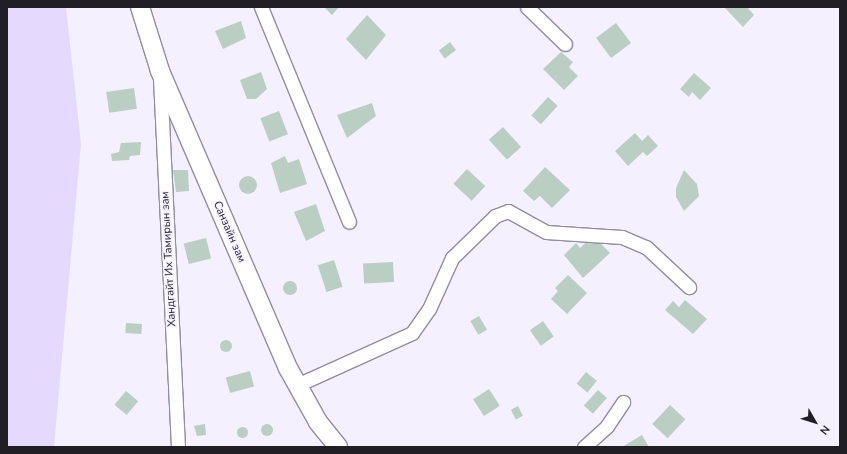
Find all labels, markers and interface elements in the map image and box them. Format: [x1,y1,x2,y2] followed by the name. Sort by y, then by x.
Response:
[159,191,179,327] street label: Хандгайт Их Тамирын зам
[210,199,248,265] street label: Санзайн зам
[795,402,835,442] north arrow
[816,422,833,438] text: N

